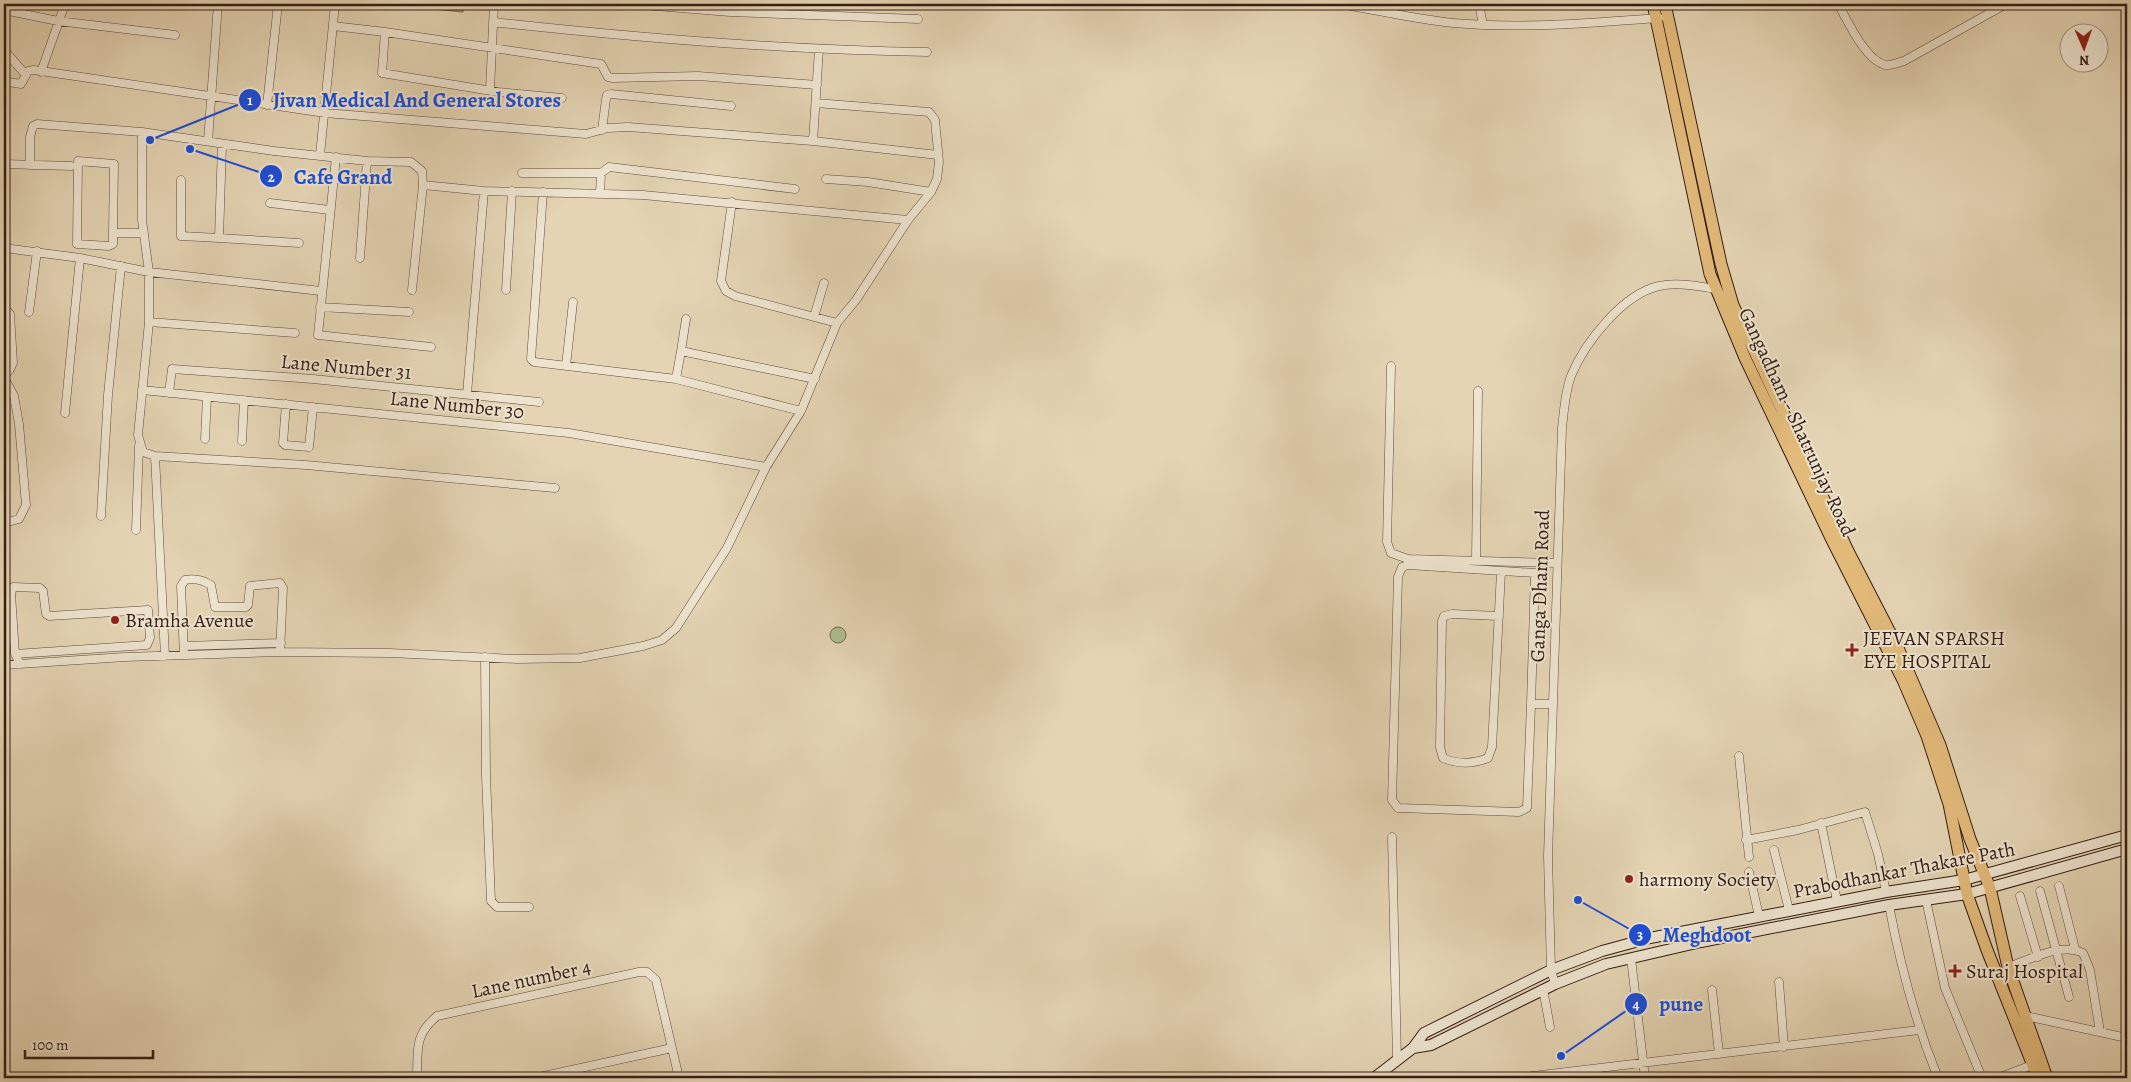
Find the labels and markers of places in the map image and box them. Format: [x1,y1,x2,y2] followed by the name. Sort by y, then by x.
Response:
[238,82,571,118] callout: Jivan Medical And General Stores
[259,158,402,194] callout: Cafe Grand
[125,607,254,634] place label: Bramha Avenue
[109,614,121,626] marker: Bramha Avenue
[1863,625,2005,675] place label: JEEVAN SPARSH EYE HOSPITAL
[1845,643,1859,657] marker: JEEVAN SPARSH EYE HOSPITAL
[1639,866,1777,893] place label: harmony Society
[1623,873,1635,885] marker: harmony Society
[1628,917,1762,953] callout: Meghdoot
[1966,958,2083,985] place label: Suraj Hospital
[1948,964,1962,978] marker: Suraj Hospital
[1624,986,1713,1022] callout: pune

